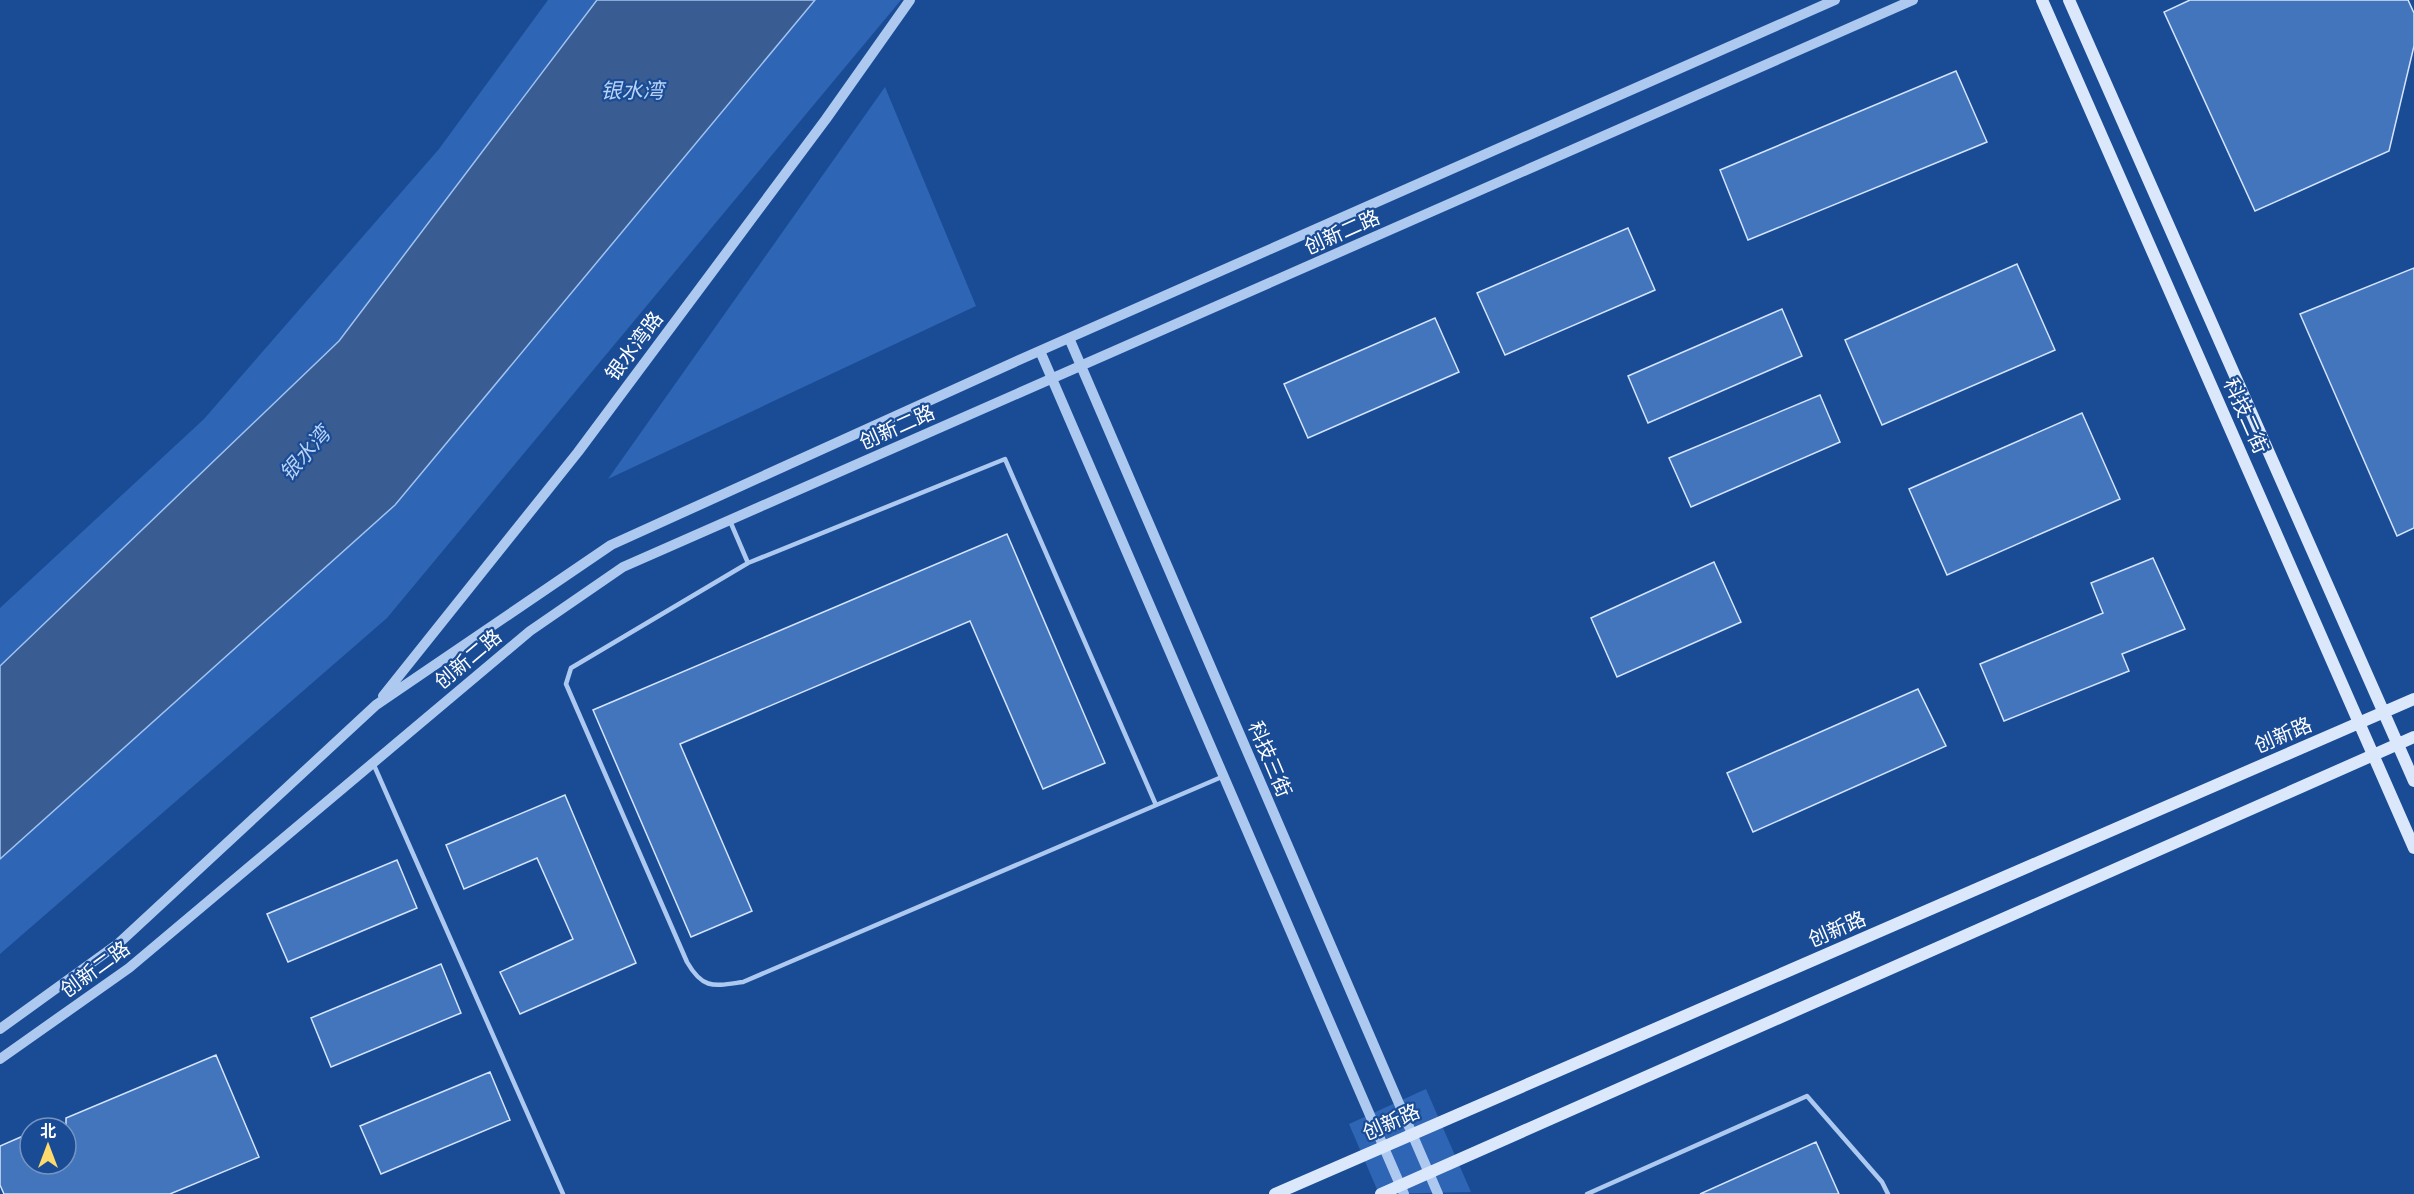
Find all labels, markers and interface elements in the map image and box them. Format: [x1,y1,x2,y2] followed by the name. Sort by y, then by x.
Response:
[601,76,666,105] water label: 银水湾
[1300,203,1384,261] street label: 创新二路
[599,306,669,386] street label: 银水湾路
[2217,374,2275,458] street label: 科技二街
[855,398,939,456] street label: 创新二路
[273,418,338,487] water label: 银水湾
[428,623,508,695] street label: 创新二路
[2250,710,2316,760] street label: 创新路
[1241,717,1299,801] street label: 科技三街
[1804,904,1870,954] street label: 创新路
[54,934,136,1004] street label: 创新二路
[1358,1097,1424,1147] street label: 创新路
[18,1116,78,1176] north arrow
[40,1120,56,1143] text: 北

